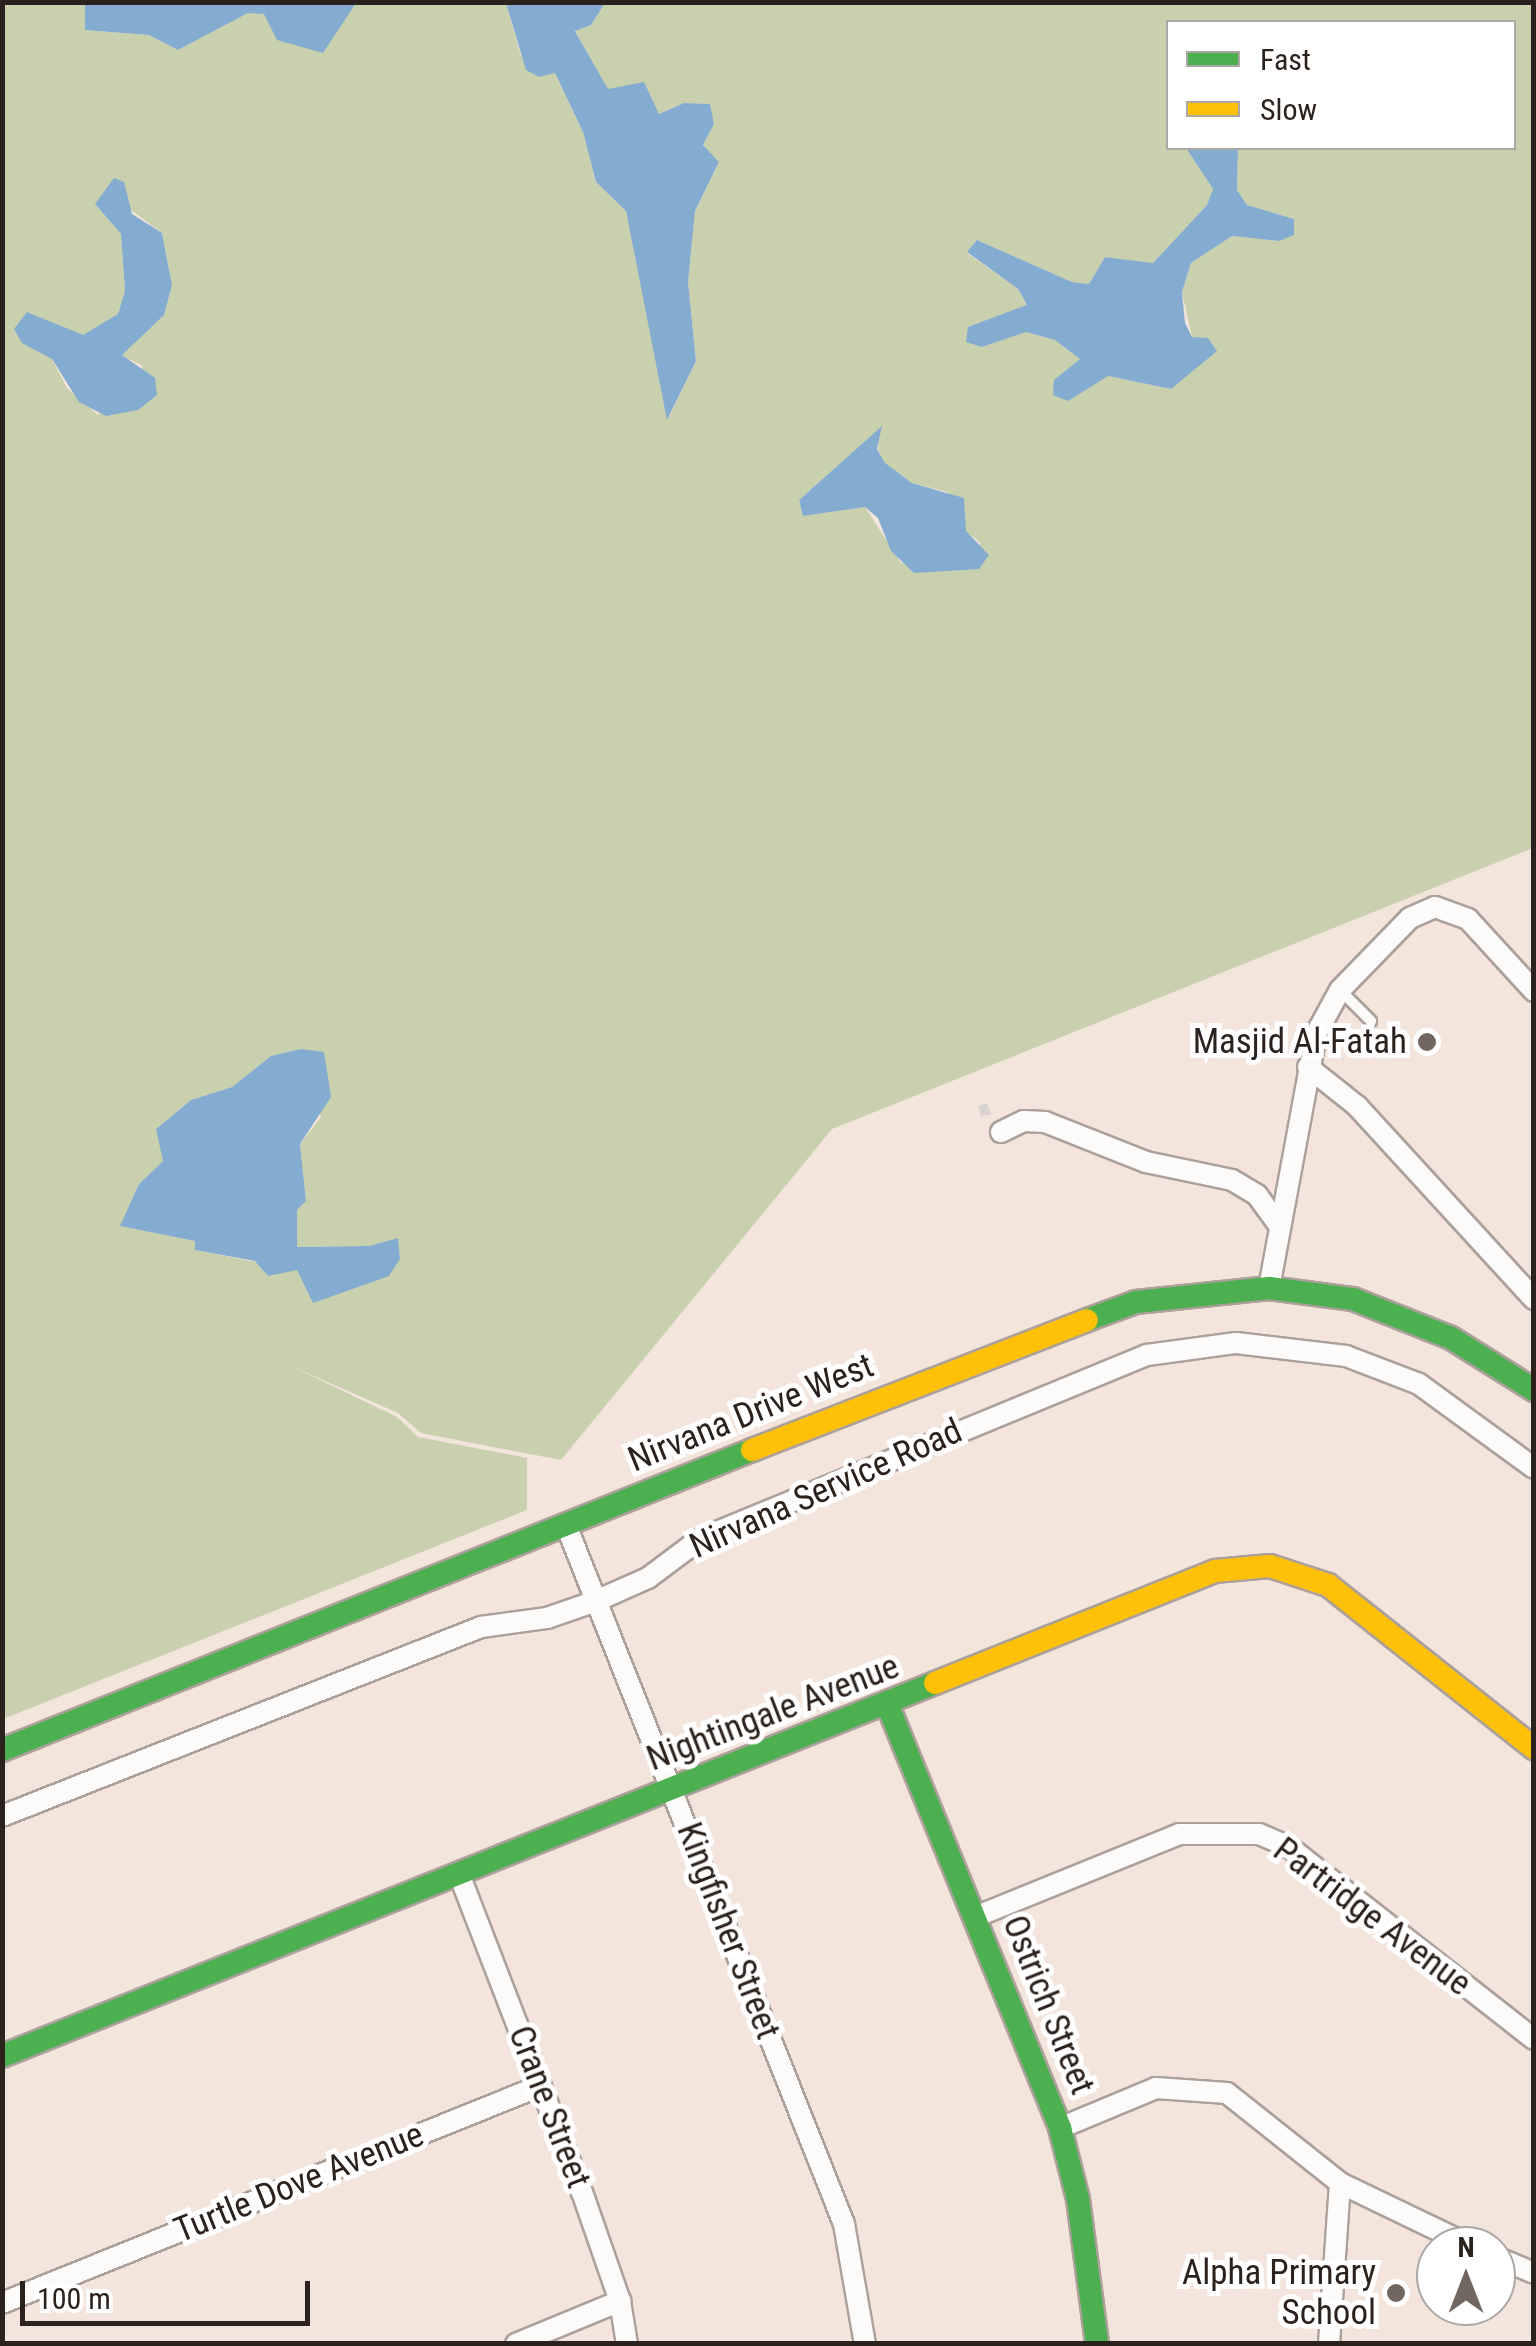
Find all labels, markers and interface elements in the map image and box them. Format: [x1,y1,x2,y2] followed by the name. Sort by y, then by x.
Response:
[1166,20,1516,150] legend
[1260,42,1311,77] text: Fast
[1260,92,1317,127] text: Slow
[1193,1021,1407,1063] place label: Masjid Al-Fatah
[1416,1031,1438,1053] marker: Masjid Al-Fatah
[622,1345,880,1481] street label: Nirvana Drive West
[683,1410,969,1568] street label: Nirvana Service Road
[641,1646,905,1780] street label: Nightingale Avenue
[667,1817,789,2045] street label: Kingfisher Street
[1265,1829,1479,2005] street label: Partridge Avenue
[993,1909,1103,2101] street label: Ostrich Street
[499,2020,599,2194] street label: Crane Street
[168,2114,430,2252] street label: Turtle Dove Avenue
[1416,2226,1516,2326] north arrow
[1457,2231,1475,2264] text: N
[1182,2252,1376,2334] place label: Alpha Primary School
[25,2261,315,2323] scale bar
[37,2281,111,2316] text: 100 m
[1385,2282,1407,2304] marker: Alpha Primary School

